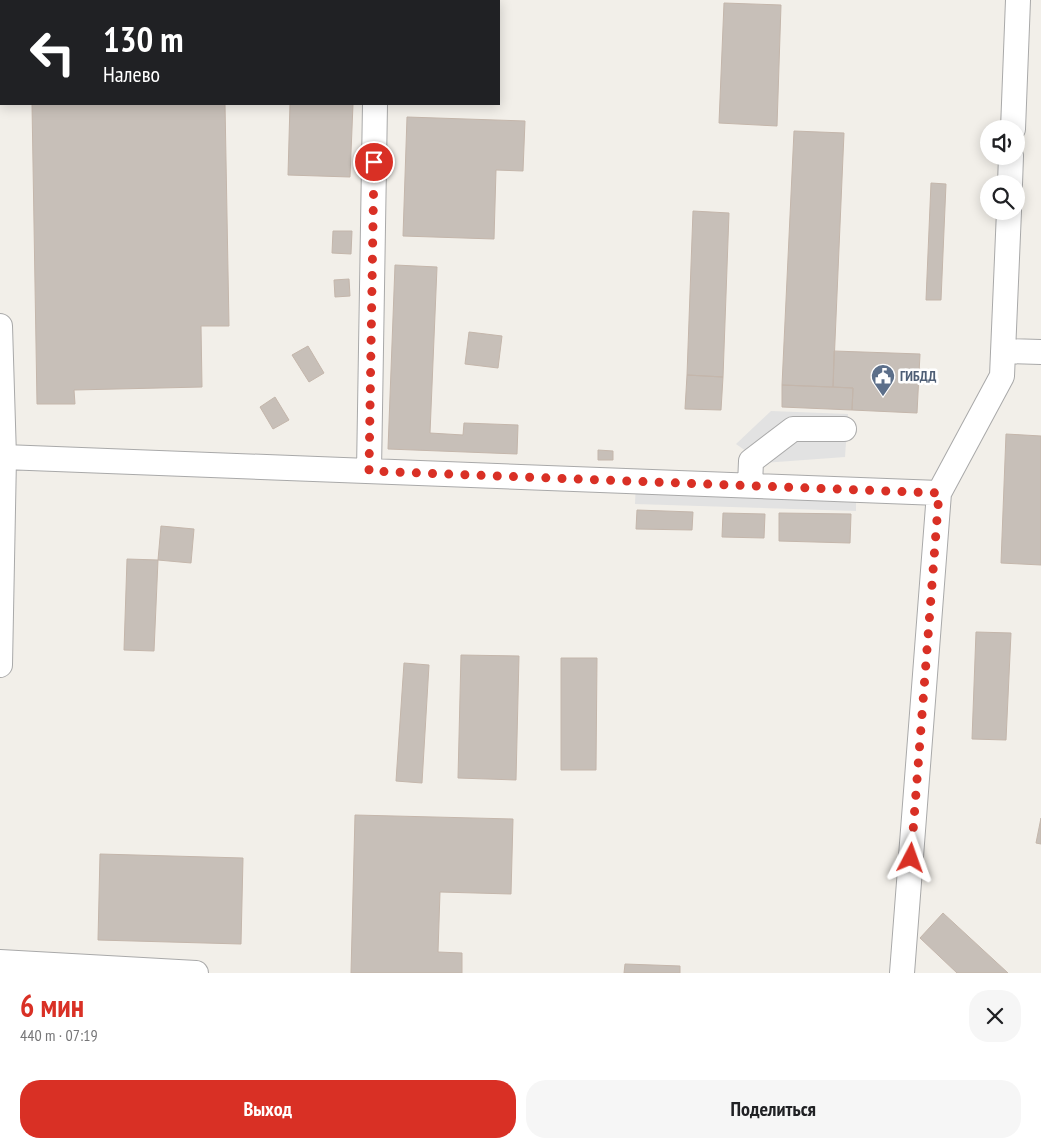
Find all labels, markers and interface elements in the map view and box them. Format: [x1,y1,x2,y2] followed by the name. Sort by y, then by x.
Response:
[103,16,184,62] text: 130 m
[20,20,85,85] icon: left
[103,60,160,88] text: Налево
[980,120,1025,220] map controls
[980,120,1025,165] button: sound
[353,141,395,183] pin
[360,148,388,176] icon: arrive
[980,175,1025,220] button: search
[870,363,896,397] public building icon: ГИБДД
[900,367,936,385] place label: ГИБДД
[884,831,936,883] position arrow
[20,986,84,1025] text: 6 мин
[969,990,1021,1042] button: close
[20,1025,98,1045] text: 440 m · 07:19
[20,1080,516,1138] button: Выход
[526,1080,1021,1138] button: Поделиться

